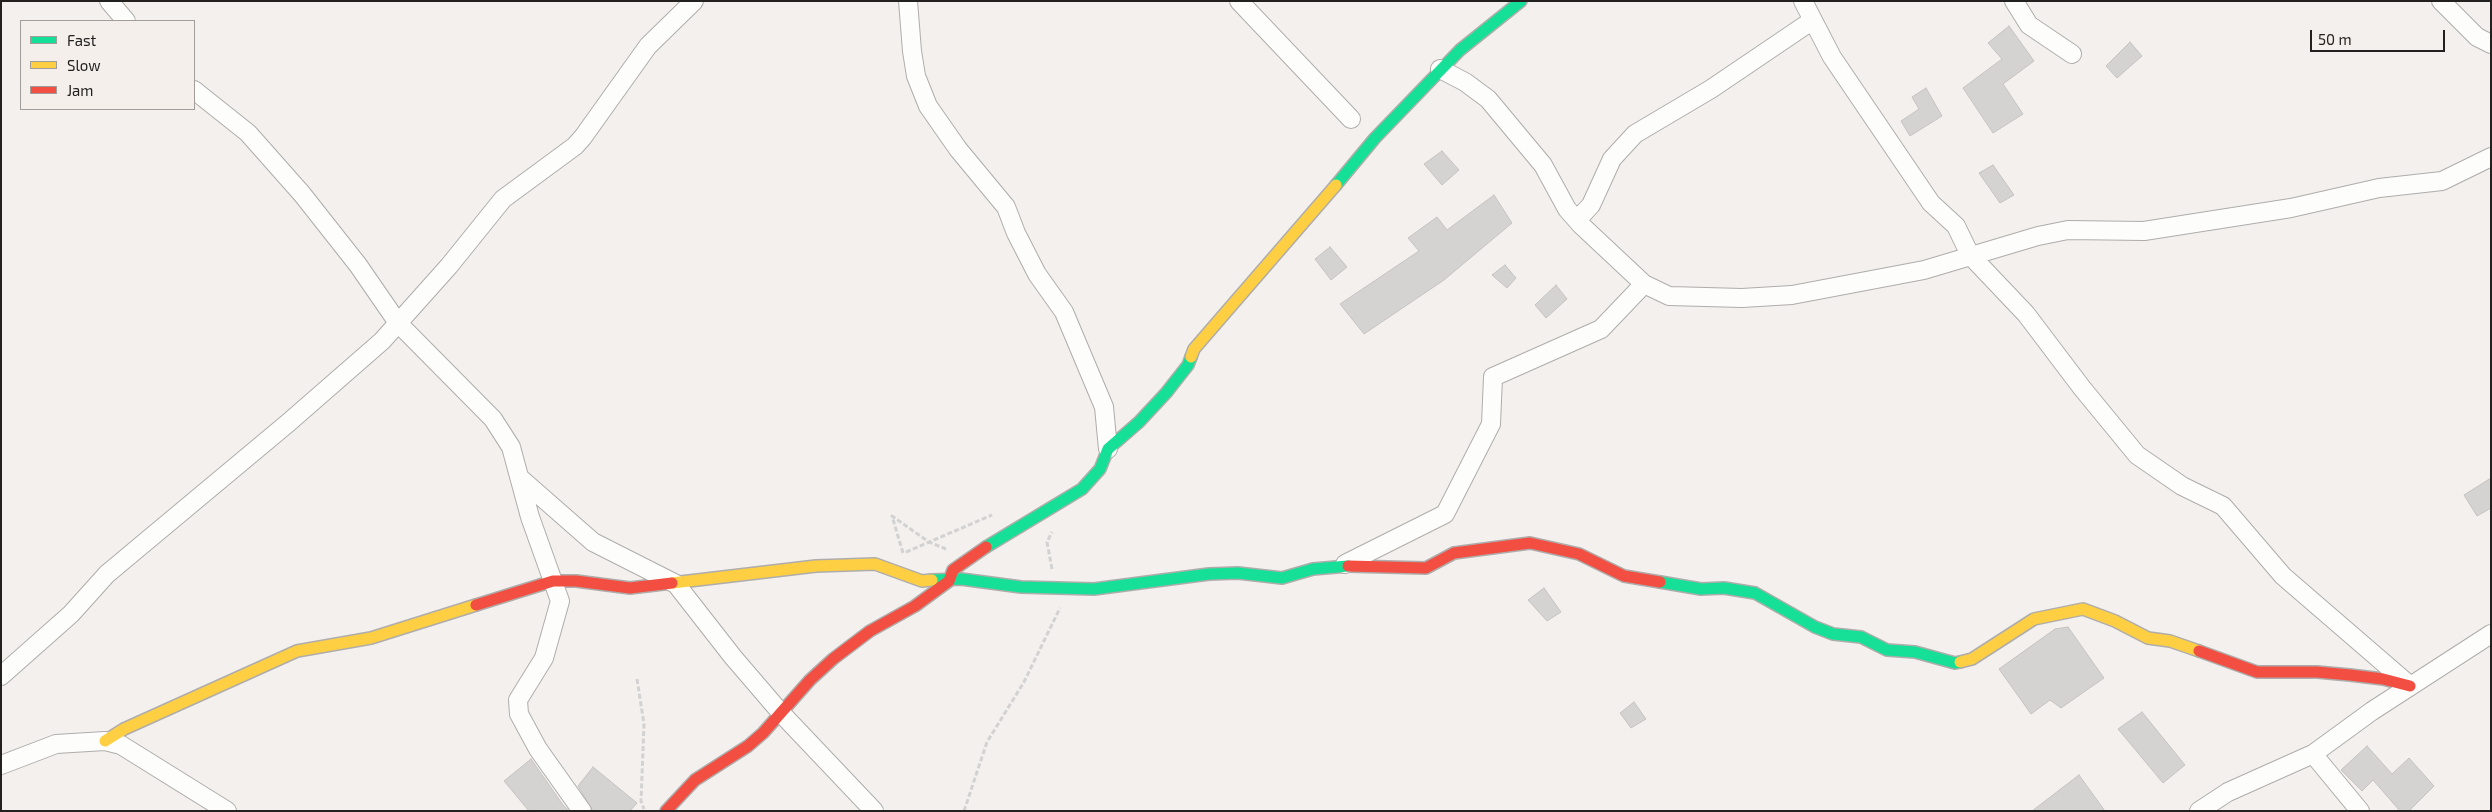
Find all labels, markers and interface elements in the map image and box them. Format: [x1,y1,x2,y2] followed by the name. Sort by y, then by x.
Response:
[20,20,195,110] legend
[2312,20,2447,52] scale bar
[2318,30,2352,48] text: 50 m
[67,31,96,49] text: Fast
[67,56,101,74] text: Slow
[67,81,93,99] text: Jam

